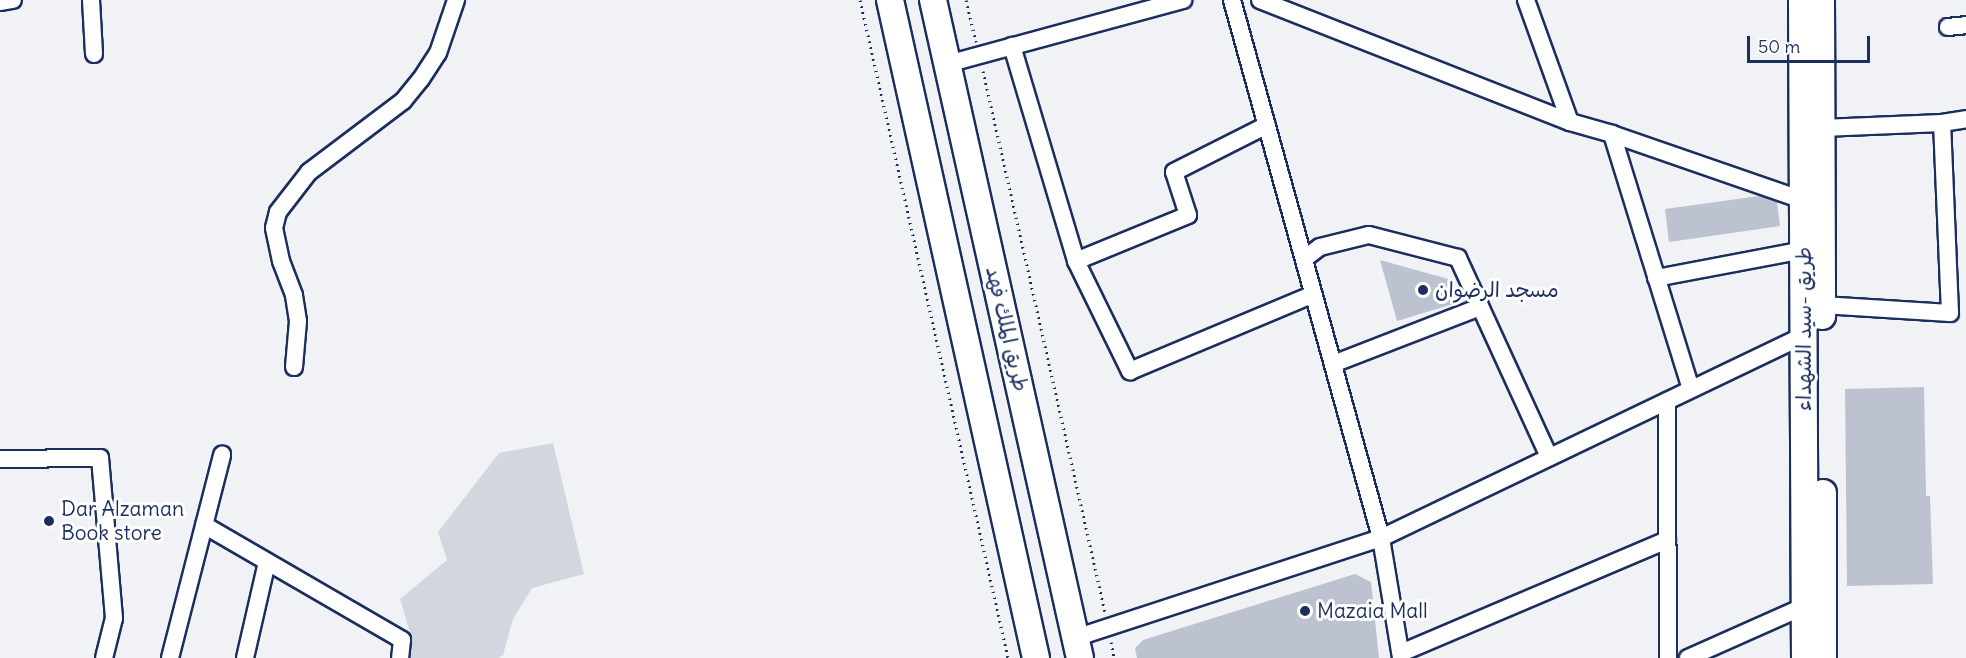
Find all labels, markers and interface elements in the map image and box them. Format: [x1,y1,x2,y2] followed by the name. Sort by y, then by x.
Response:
[1750,24,1873,62] scale bar
[1758,35,1800,58] text: 50 m
[1791,247,1817,411] street label: طريق -سيد الشهداء
[980,264,1034,394] street label: طريق الملك فهد
[1435,277,1559,303] place label: مسجد الرضوان
[1416,283,1430,297] marker: مسجد الرضوان
[61,496,184,546] place label: Dar Alzaman Book store
[42,514,56,528] marker: Dar Alzaman Book store
[1317,598,1428,624] place label: Mazaia Mall
[1298,604,1312,618] marker: Mazaia Mall

